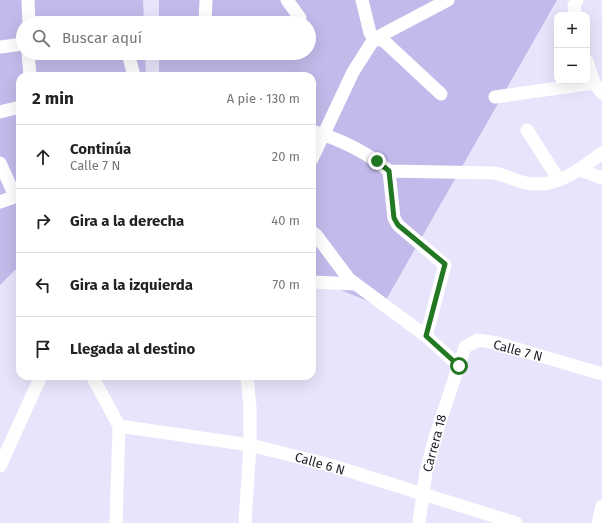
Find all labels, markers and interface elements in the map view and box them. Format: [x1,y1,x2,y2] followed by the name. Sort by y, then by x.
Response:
[554,12,590,84] map controls
[554,12,590,48] button: +
[16,16,316,60] search box
[30,27,52,49] icon: search
[62,29,142,47] text: Buscar aquí
[554,48,590,84] button: −
[32,88,74,109] text: 2 min
[227,91,300,106] text: A pie · 130 m
[70,140,131,158] text: Continúa
[32,146,54,168] icon: ahead
[272,149,300,164] text: 20 m
[368,152,386,170] route end
[70,158,120,173] text: Calle 7 N
[32,210,54,232] icon: right
[70,212,184,230] text: Gira a la derecha
[271,213,300,228] text: 40 m
[32,274,54,296] icon: left
[70,276,193,294] text: Gira a la izquierda
[273,277,300,292] text: 70 m
[492,337,544,364] street label: Calle 7 N
[32,338,54,360] icon: arrive
[70,340,195,358] text: Llegada al destino
[450,357,468,375] route start
[420,413,449,473] street label: Carrera 18
[293,449,347,478] street label: Calle 6 N

